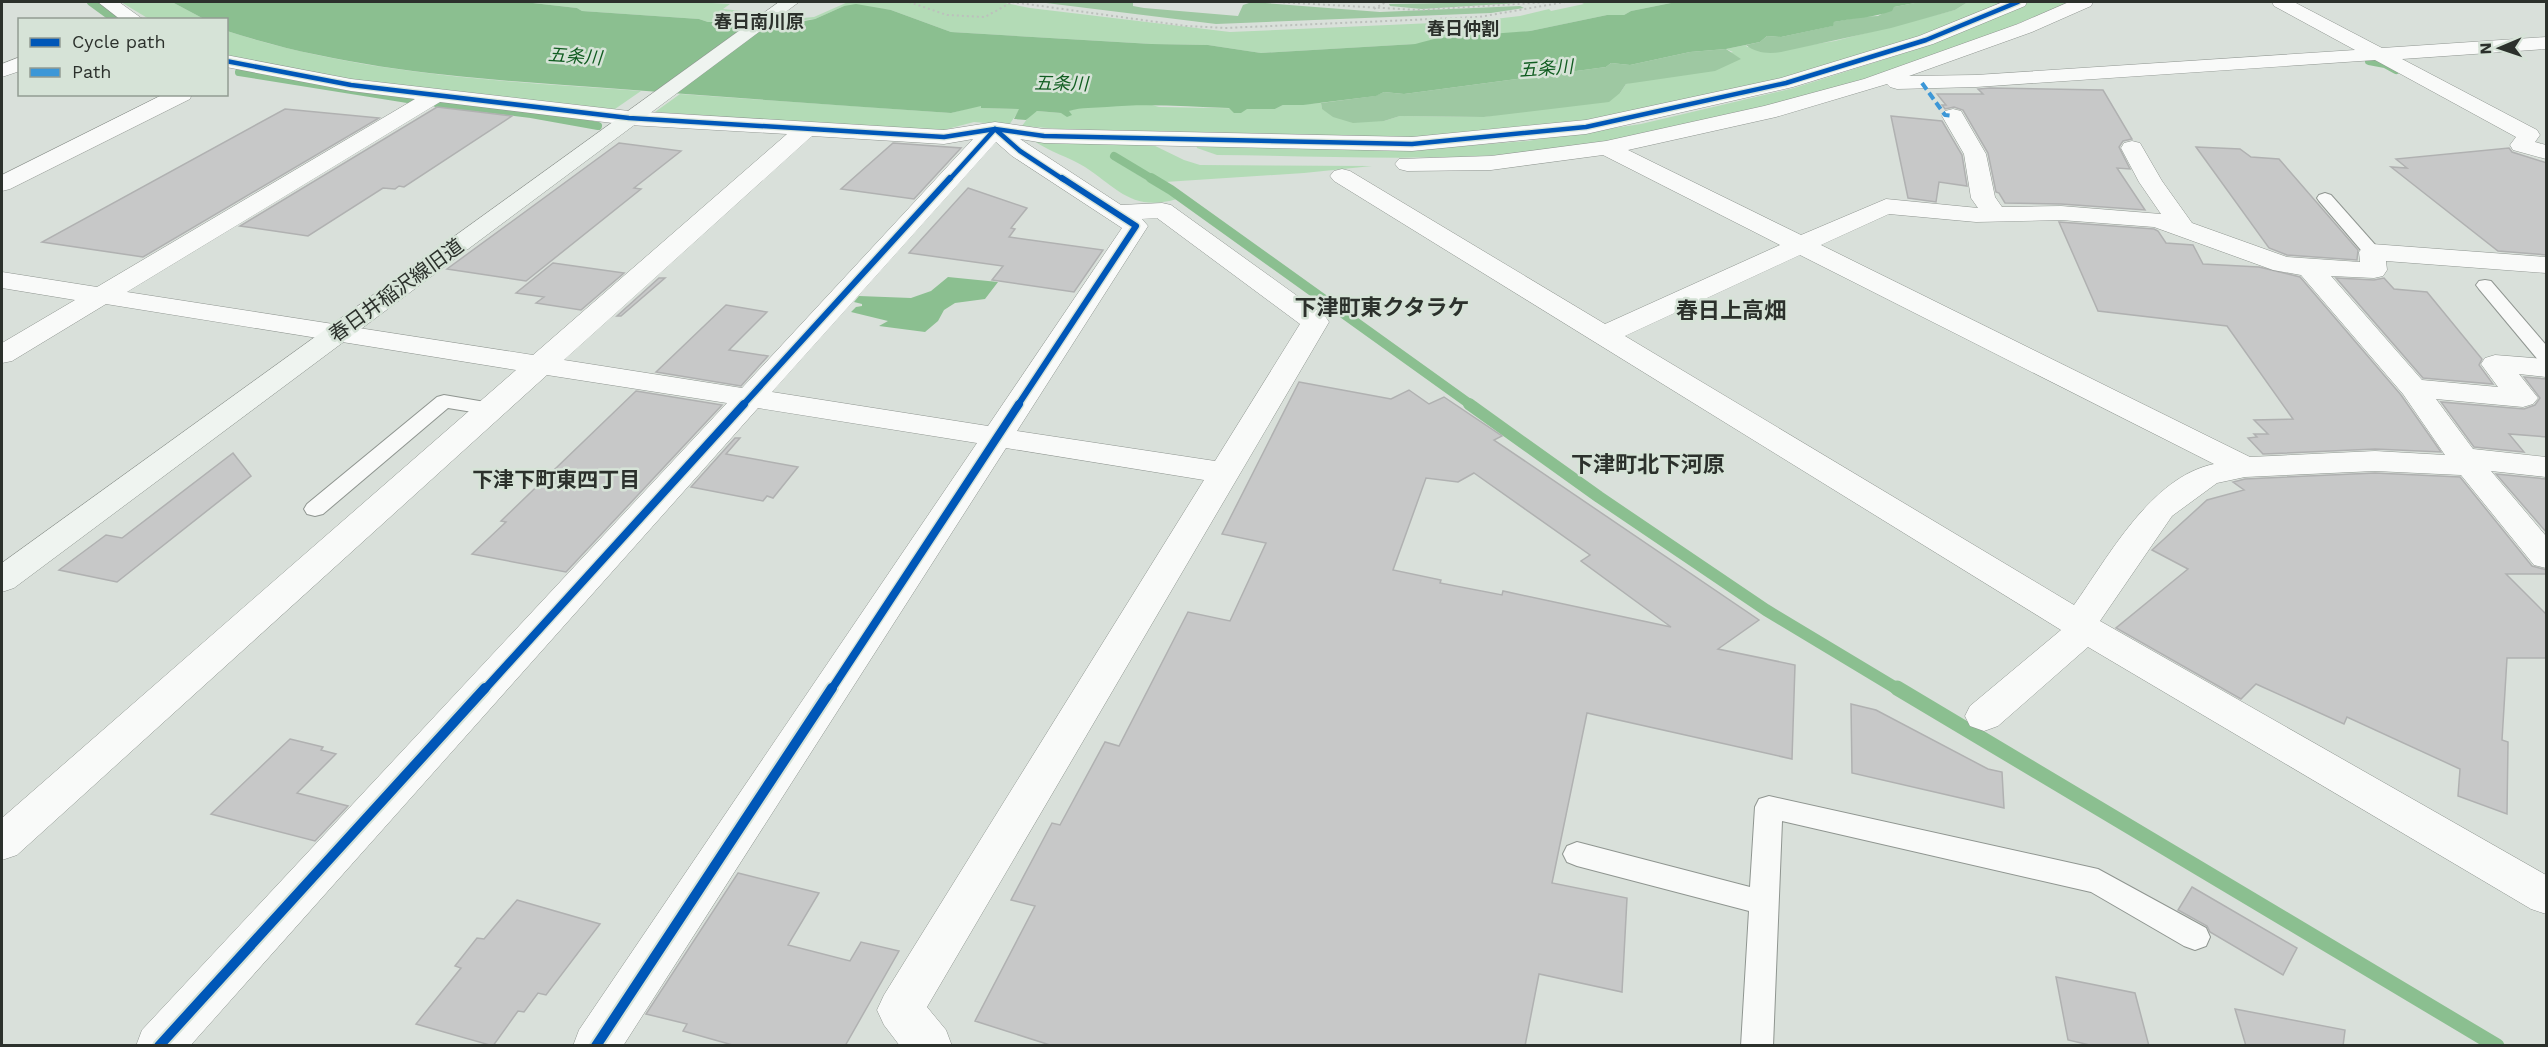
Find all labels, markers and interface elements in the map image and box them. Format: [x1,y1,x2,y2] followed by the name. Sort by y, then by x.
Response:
[714,11,804,32] district label: 春日南川原
[18,18,228,96] legend
[1427,18,1499,39] district label: 春日仲割
[2470,18,2530,78] north arrow
[72,31,166,52] text: Cycle path
[2476,42,2495,55] text: N
[547,44,605,68] water label: 五条川
[1518,56,1576,80] water label: 五条川
[72,61,112,82] text: Path
[1034,72,1090,94] water label: 五条川
[324,233,468,347] street label: 春日井稲沢線旧道
[1294,295,1470,320] district label: 下津町東クタラケ
[1676,298,1786,323] district label: 春日上高畑
[1571,452,1725,477] district label: 下津町北下河原
[472,467,640,492] district label: 下津下町東四丁目

